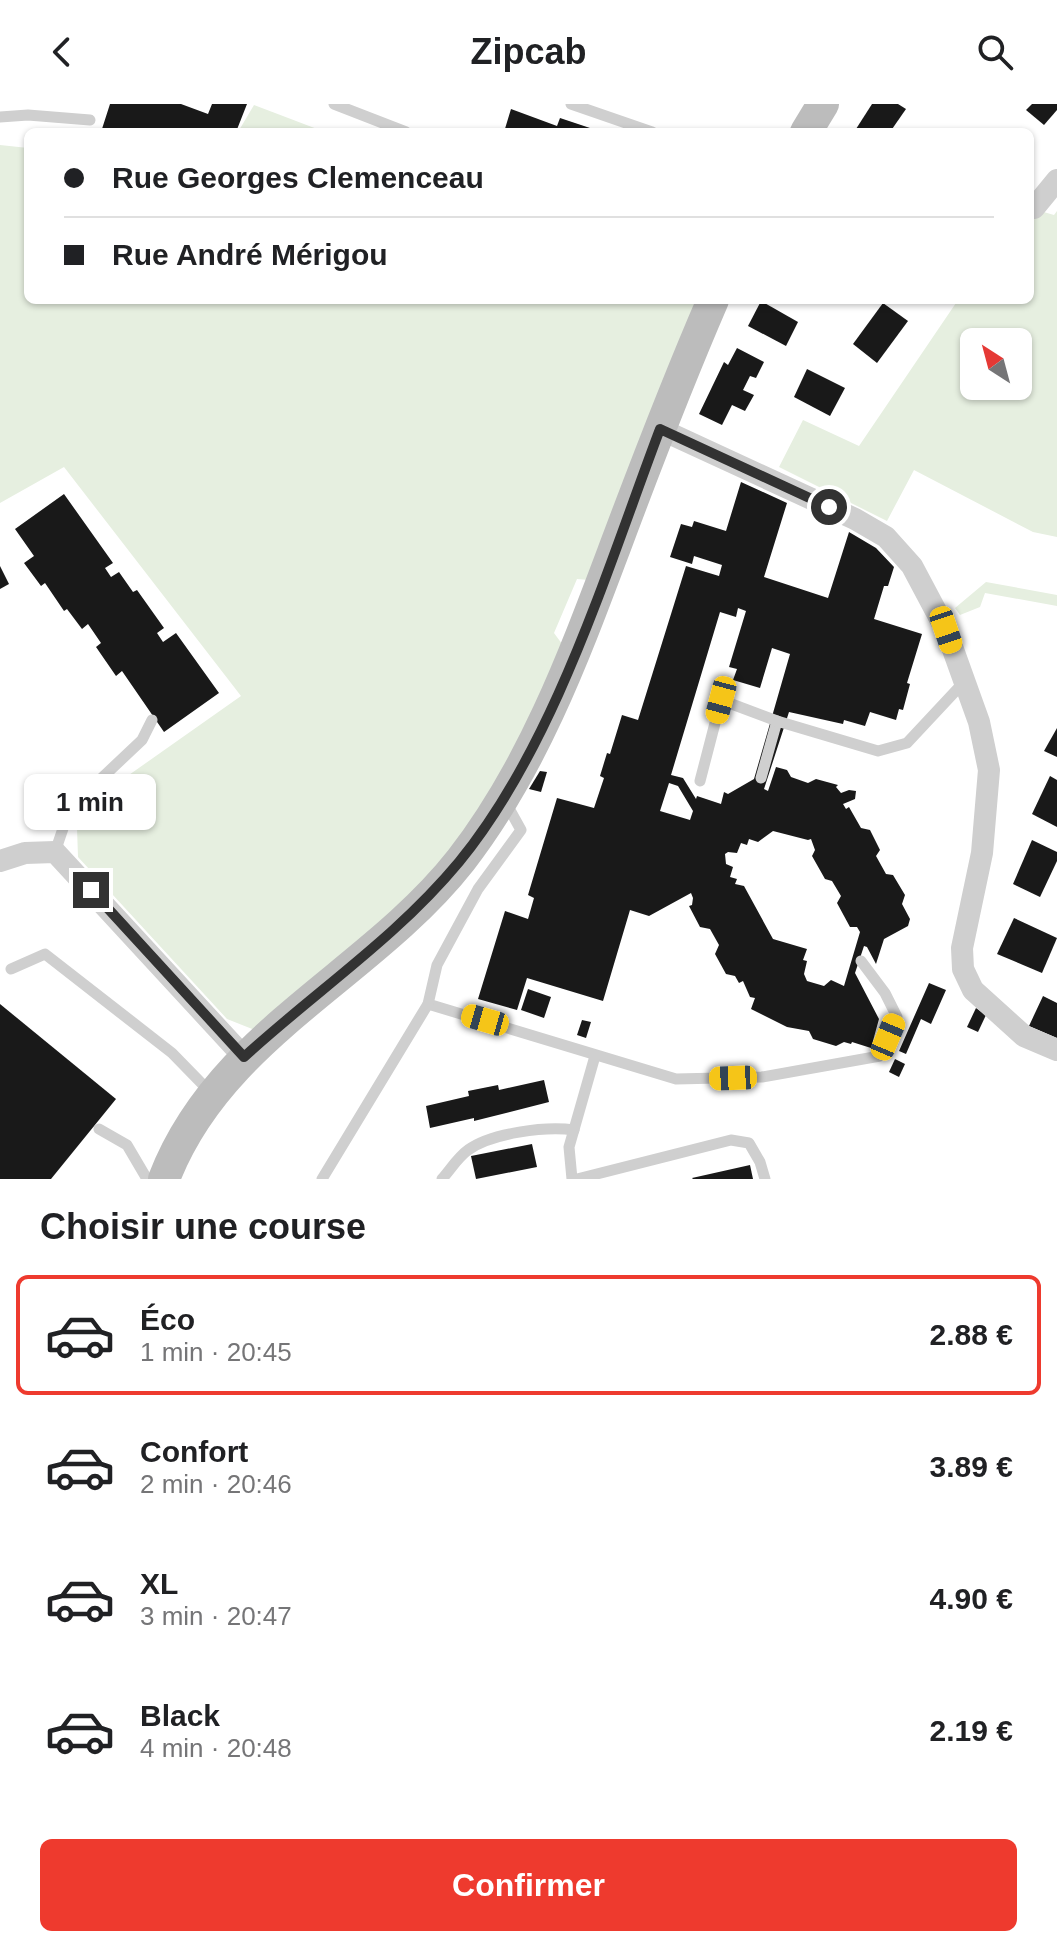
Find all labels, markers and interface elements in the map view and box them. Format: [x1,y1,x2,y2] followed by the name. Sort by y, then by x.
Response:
[40,30,84,74] icon: back
[973,30,1017,74] icon: search
[470,31,587,72] text: Zipcab
[112,161,484,194] text: Rue Georges Clemenceau
[112,238,388,271] text: Rue André Mérigou
[960,328,1032,400] north arrow
[960,328,1032,400] map controls
[811,489,847,525] route start
[927,603,965,657] car
[703,674,739,726] car
[25,774,157,830] callout: 1 min
[56,787,124,817] text: 1 min
[73,872,109,908] route end
[459,1002,511,1038] car
[868,1010,908,1064] car
[709,1065,757,1091] car
[40,1206,366,1247] text: Choisir une course
[44,1299,116,1371] icon: car
[140,1303,195,1336] text: Éco
[930,1318,1013,1351] text: 2.88 €
[140,1337,292,1367] text: 1 min · 20:45
[44,1431,116,1503] icon: car
[140,1435,248,1468] text: Confort
[930,1450,1013,1483] text: 3.89 €
[140,1469,292,1499] text: 2 min · 20:46
[44,1563,116,1635] icon: car
[140,1567,178,1600] text: XL
[930,1582,1013,1615] text: 4.90 €
[140,1601,292,1631] text: 3 min · 20:47
[44,1695,116,1767] icon: car
[140,1699,220,1732] text: Black
[930,1714,1013,1747] text: 2.19 €
[140,1733,292,1763] text: 4 min · 20:48
[40,1839,1017,1931] button: Confirmer

